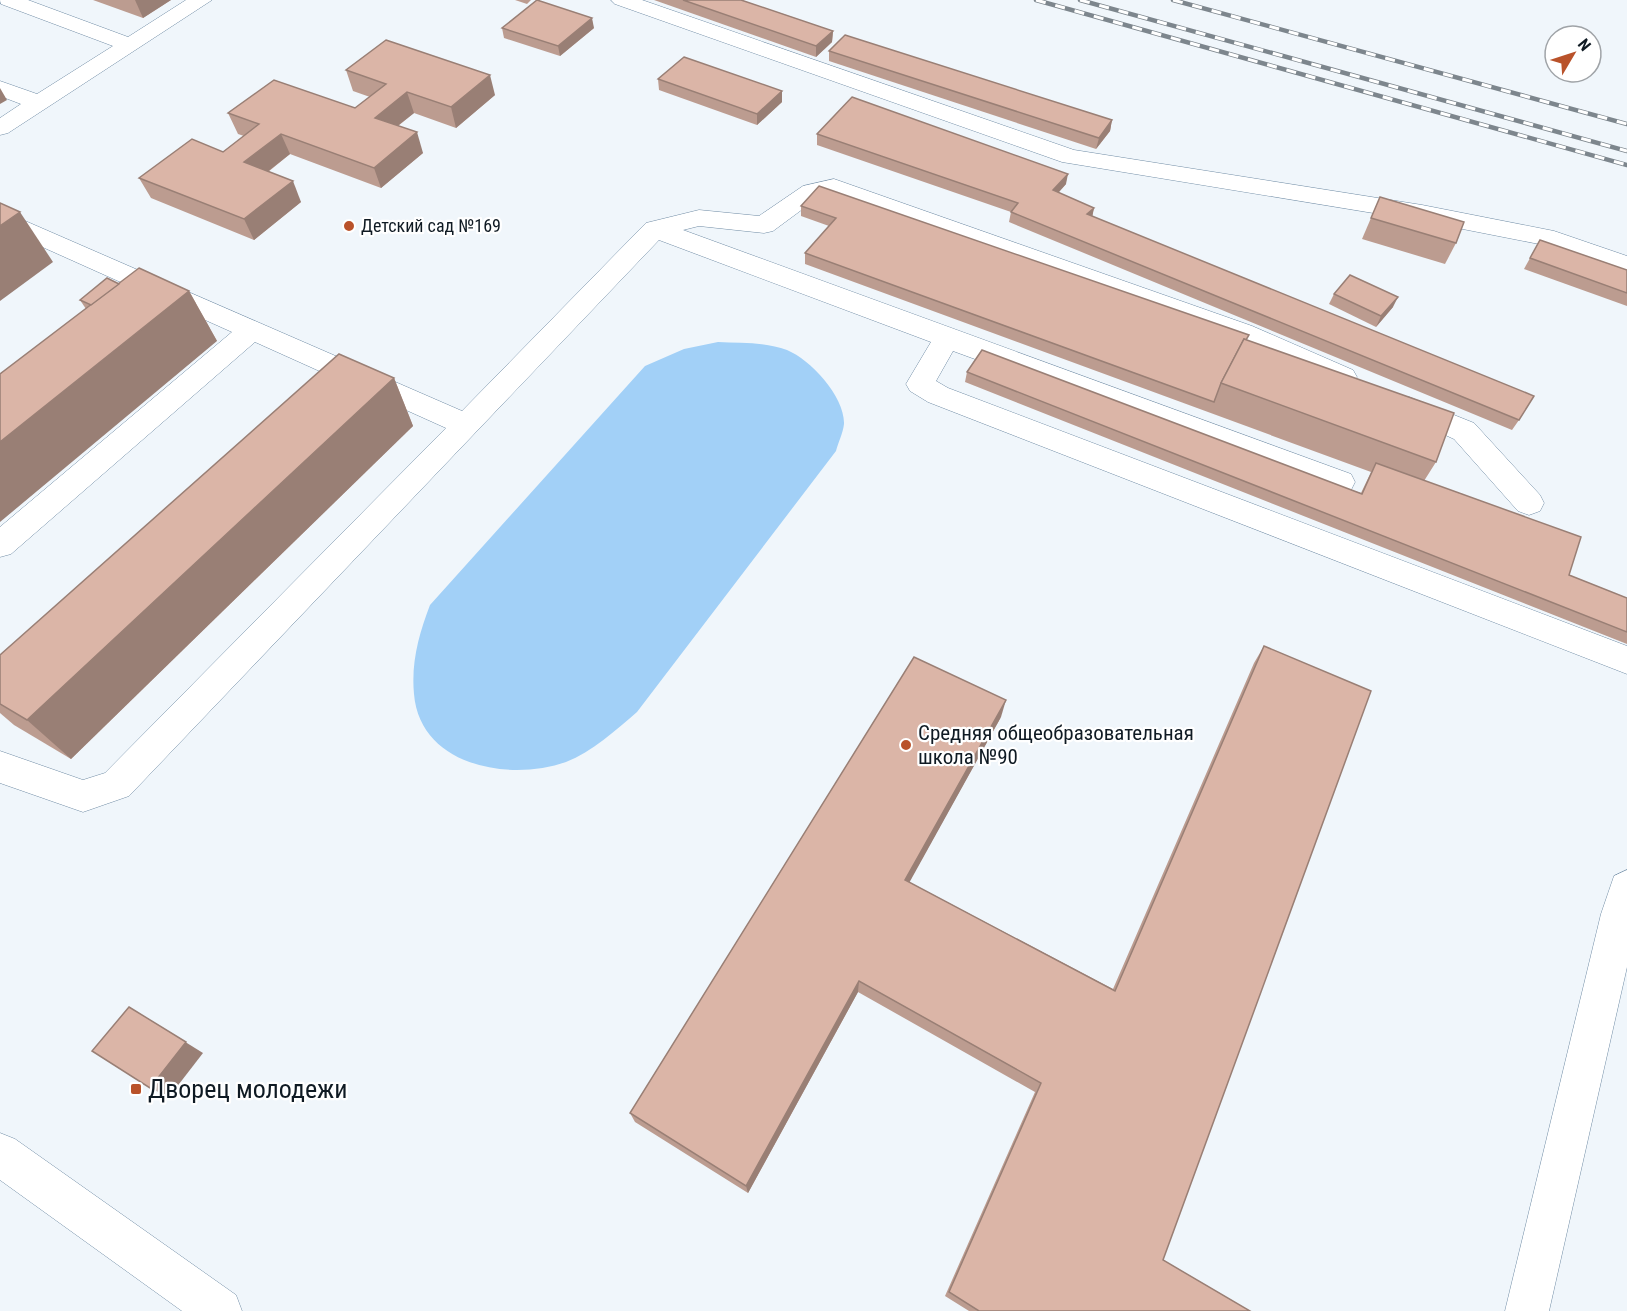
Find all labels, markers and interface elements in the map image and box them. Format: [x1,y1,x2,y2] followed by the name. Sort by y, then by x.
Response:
[1543,24,1603,84] north arrow
[1574,35,1595,55] text: N
[361,215,501,236] place label: Детский сад №169
[342,219,356,233] marker: Детский сад №169
[918,721,1194,769] place label: Средняя общеобразовательная школа №90
[899,738,913,752] marker: Средняя общеобразовательная школа №90
[148,1074,348,1104] place label: Дворец молодежи
[129,1082,143,1096] marker: Дворец молодежи

